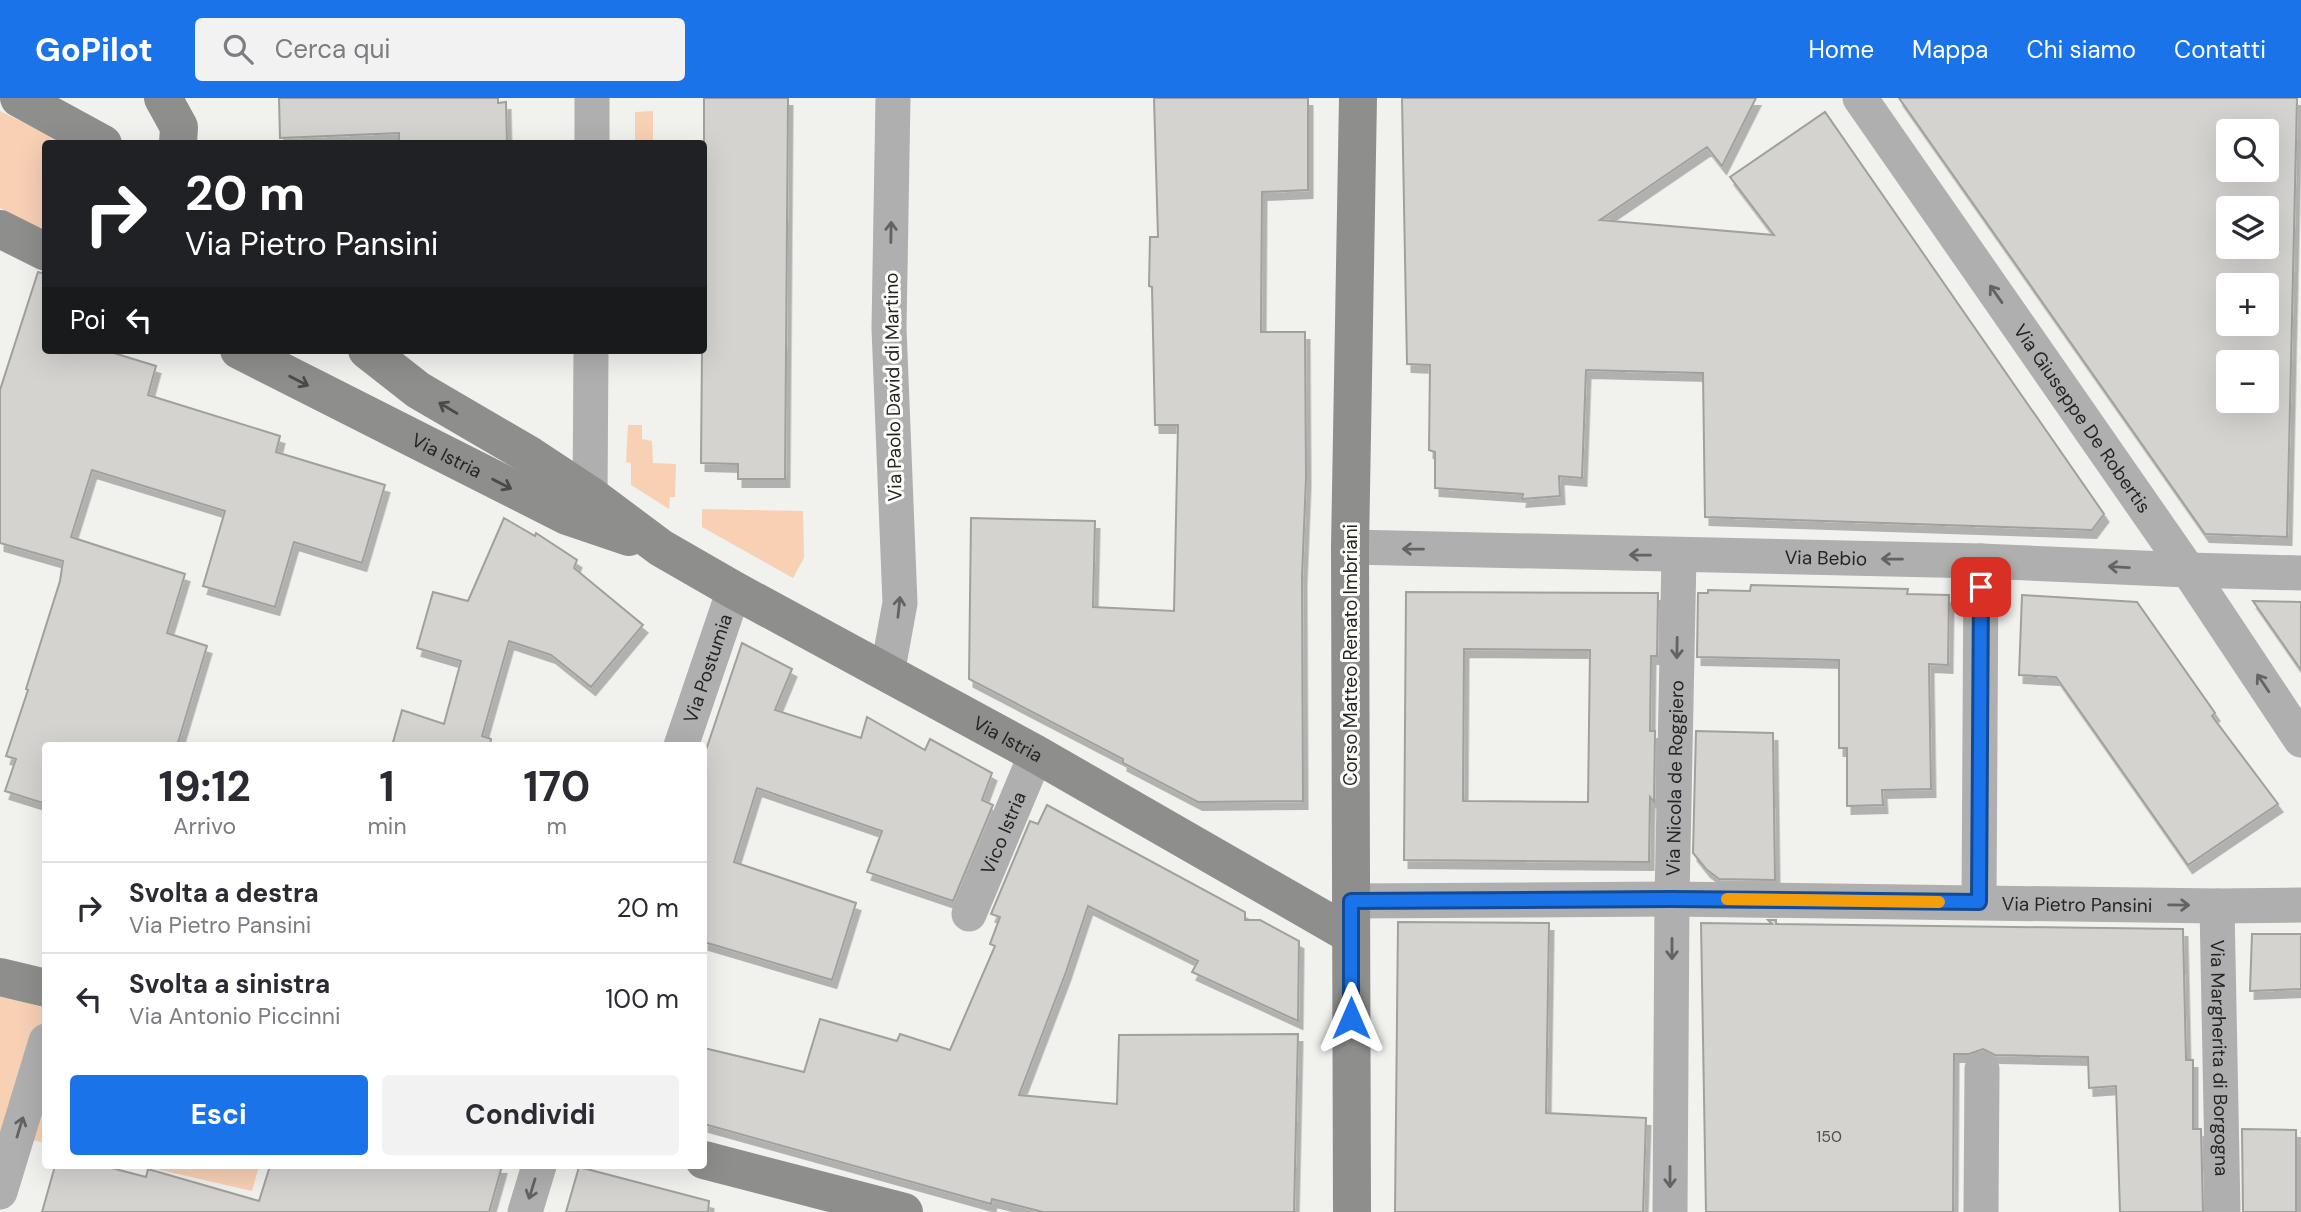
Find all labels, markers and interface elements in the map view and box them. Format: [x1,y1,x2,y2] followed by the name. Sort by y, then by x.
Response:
[195,18,685,81] search box
[35,28,153,71] text: GoPilot
[219,30,257,68] icon: search
[275,32,391,66] text: Cerca qui
[1808,34,1874,65] text: Home
[1912,34,1988,65] text: Mappa
[2026,34,2136,65] text: Chi siamo
[2174,34,2266,65] text: Contatti
[2216,119,2279,413] map controls
[2216,119,2279,182] button: search
[185,161,305,225] text: 20 m
[70,168,161,259] icon: right
[2216,196,2279,259] button: layers
[884,221,898,244] one-way arrow
[185,223,439,265] text: Via Pietro Pansini
[879,272,907,502] street label: Via Paolo David di Martino
[2216,273,2279,336] button: +
[1989,285,2003,304] one-way arrow
[120,301,158,339] icon: left
[70,303,106,337] text: Poi
[2008,319,2157,518] street label: Via Giuseppe De Robertis
[2216,350,2279,413] button: −
[289,374,309,388] one-way arrow
[439,400,459,414] one-way arrow
[407,427,486,483] street label: Via Istria
[491,477,512,491] one-way arrow
[1338,524,1363,786] street label: Corso Matteo Renato Imbriani
[1402,542,1425,556] one-way arrow
[1784,544,1868,571] street label: Via Bebio
[1629,548,1652,561] one-way arrow
[1881,552,1904,566] one-way arrow
[1951,557,2011,617] pin
[2108,561,2131,574] one-way arrow
[1962,568,2000,606] icon: arrive
[892,596,905,618] one-way arrow
[677,610,738,726] street label: Via Postumia
[1671,637,1684,660] one-way arrow
[2256,674,2270,693] one-way arrow
[1660,680,1689,876] street label: Via Nicola de Roggiero
[969,710,1047,768] street label: Via Istria
[159,759,251,814] text: 19:12
[379,759,395,814] text: 1
[523,759,590,814] text: 170
[975,788,1031,878] street label: Vico Istria
[173,811,236,841] text: Arrivo
[367,811,407,841] text: min
[547,811,567,841] text: m
[129,876,319,910] text: Svolta a destra
[70,889,108,927] icon: right
[616,891,679,925] text: 20 m
[2001,891,2152,918] street label: Via Pietro Pansini
[2167,899,2190,912] one-way arrow
[129,910,311,940] text: Via Pietro Pansini
[1665,937,1679,960] one-way arrow
[2205,939,2235,1177] street label: Via Margherita di Borgogna
[129,967,330,1001] text: Svolta a sinistra
[70,980,108,1018] icon: left
[1314,981,1388,1055] position arrow
[605,982,679,1016] text: 100 m
[129,1001,340,1031] text: Via Antonio Piccinni
[70,1075,368,1155] button: Esci
[382,1075,679,1155] button: Condividi
[14,1116,27,1138] one-way arrow
[1816,1126,1842,1147] house number: 150
[1663,1165,1677,1188] one-way arrow
[525,1177,538,1199] one-way arrow

